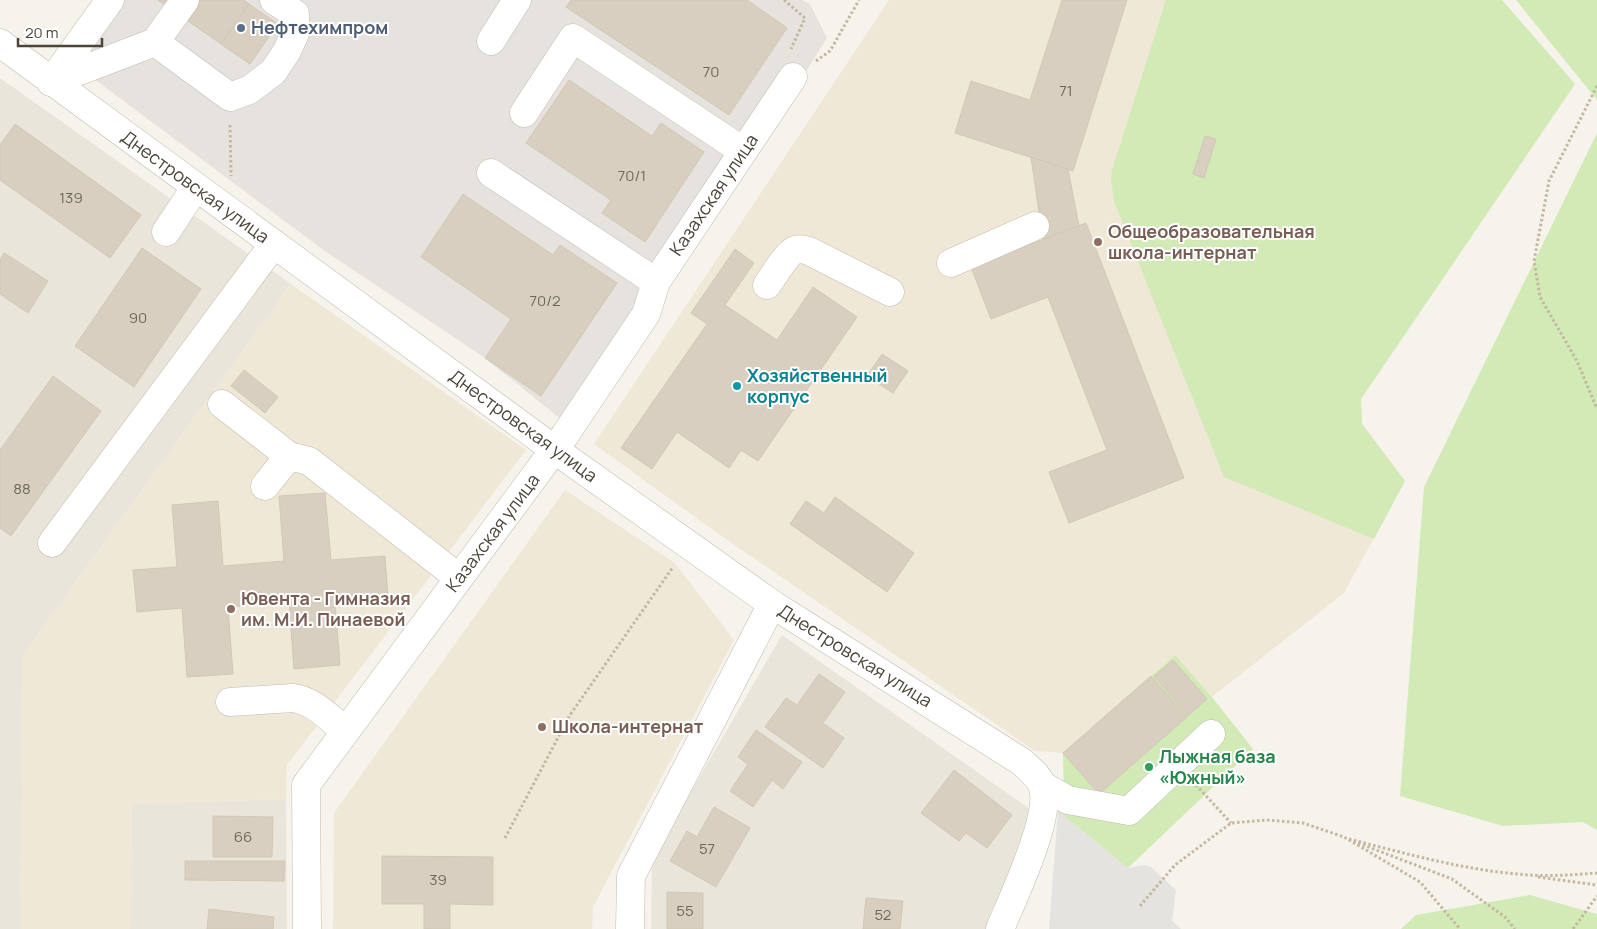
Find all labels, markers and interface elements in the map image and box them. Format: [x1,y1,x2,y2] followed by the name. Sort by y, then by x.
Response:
[18,15,101,47] scale bar
[251,15,388,39] place label: Нефтехимпром
[25,22,58,43] text: 20 m
[235,22,247,34] marker: Нефтехимпром
[703,61,719,82] house number: 70
[1059,80,1073,101] house number: 71
[117,124,274,248] street label: Днестровская улица
[663,129,763,260] street label: Казахская улица
[618,165,646,186] house number: 70/1
[59,187,83,208] house number: 139
[1108,219,1315,264] place label: Общеобразовательная школа-интернат
[1092,236,1104,248] marker: Общеобразовательная школа-интернат
[529,290,561,311] house number: 70/2
[129,307,147,328] house number: 90
[445,363,602,487] street label: Днестровская улица
[747,363,888,408] place label: Хозяйственный корпус
[731,380,743,392] marker: Хозяйственный корпус
[440,468,545,596] street label: Казахская улица
[13,478,31,499] house number: 88
[241,586,411,631] place label: Ювента - Гимназия им. М.И. Пинаевой
[774,598,937,712] street label: Днестровская улица
[225,603,237,615] marker: Ювента - Гимназия им. М.И. Пинаевой
[552,714,704,738] place label: Школа-интернат
[536,721,548,733] marker: Школа-интернат
[1159,744,1276,789] place label: Лыжная база «Южный»
[1143,761,1155,773] marker: Лыжная база «Южный»
[234,826,252,847] house number: 66
[699,838,715,859] house number: 57
[429,869,447,890] house number: 39
[676,900,694,921] house number: 55
[875,904,891,925] house number: 52

